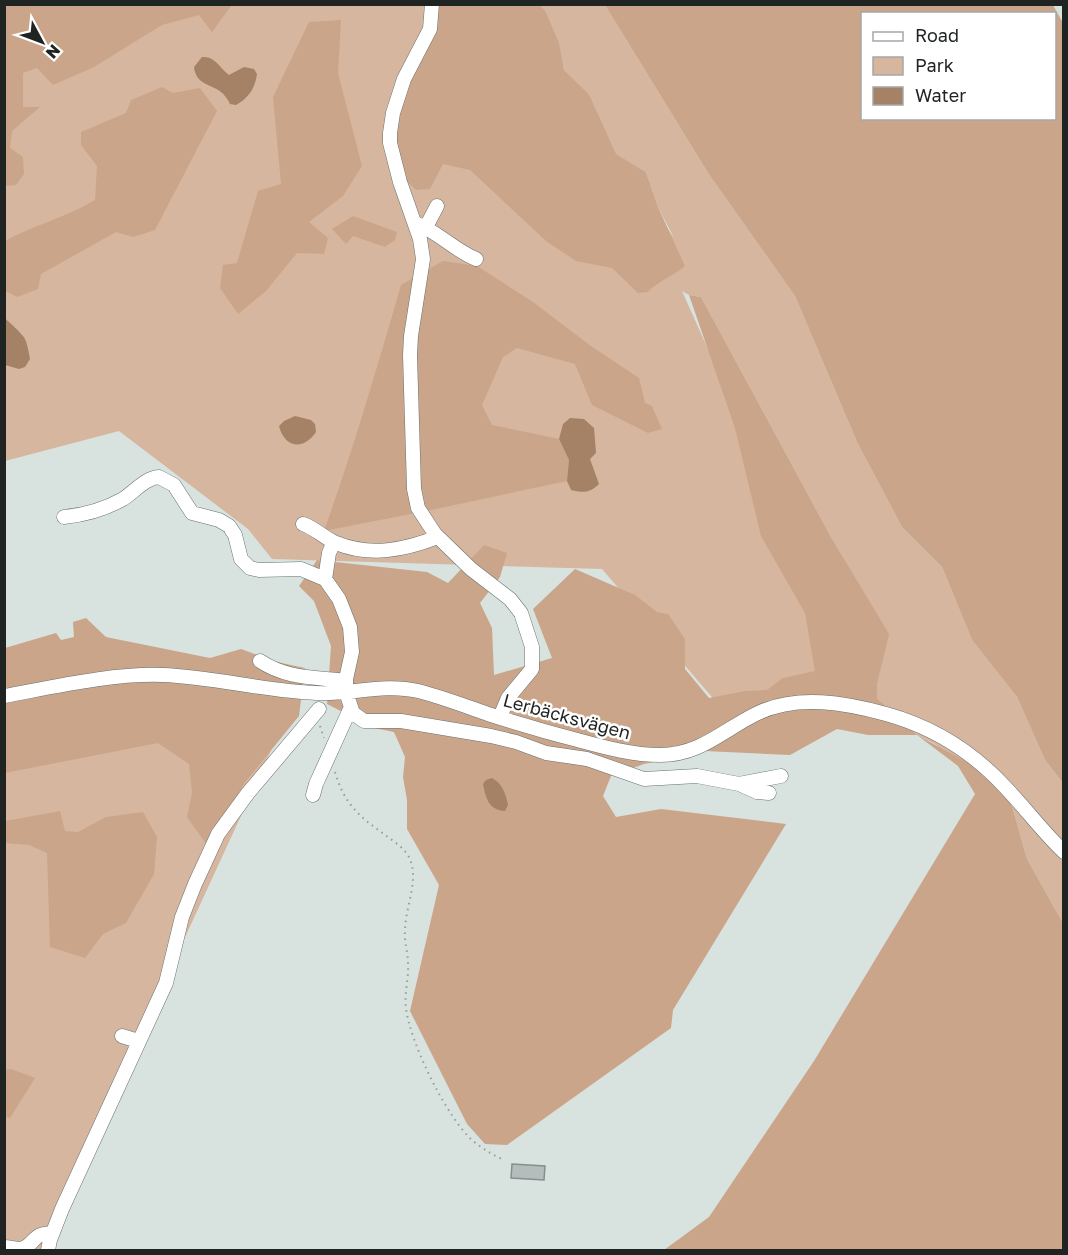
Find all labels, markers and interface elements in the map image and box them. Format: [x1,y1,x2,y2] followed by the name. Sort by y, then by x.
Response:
[12,12,72,72] north arrow
[861,12,1056,120] legend
[915,24,959,46] text: Road
[42,41,65,63] text: N
[915,54,954,76] text: Park
[915,84,966,106] text: Water
[501,688,633,744] street label: Lerbäcksvägen

